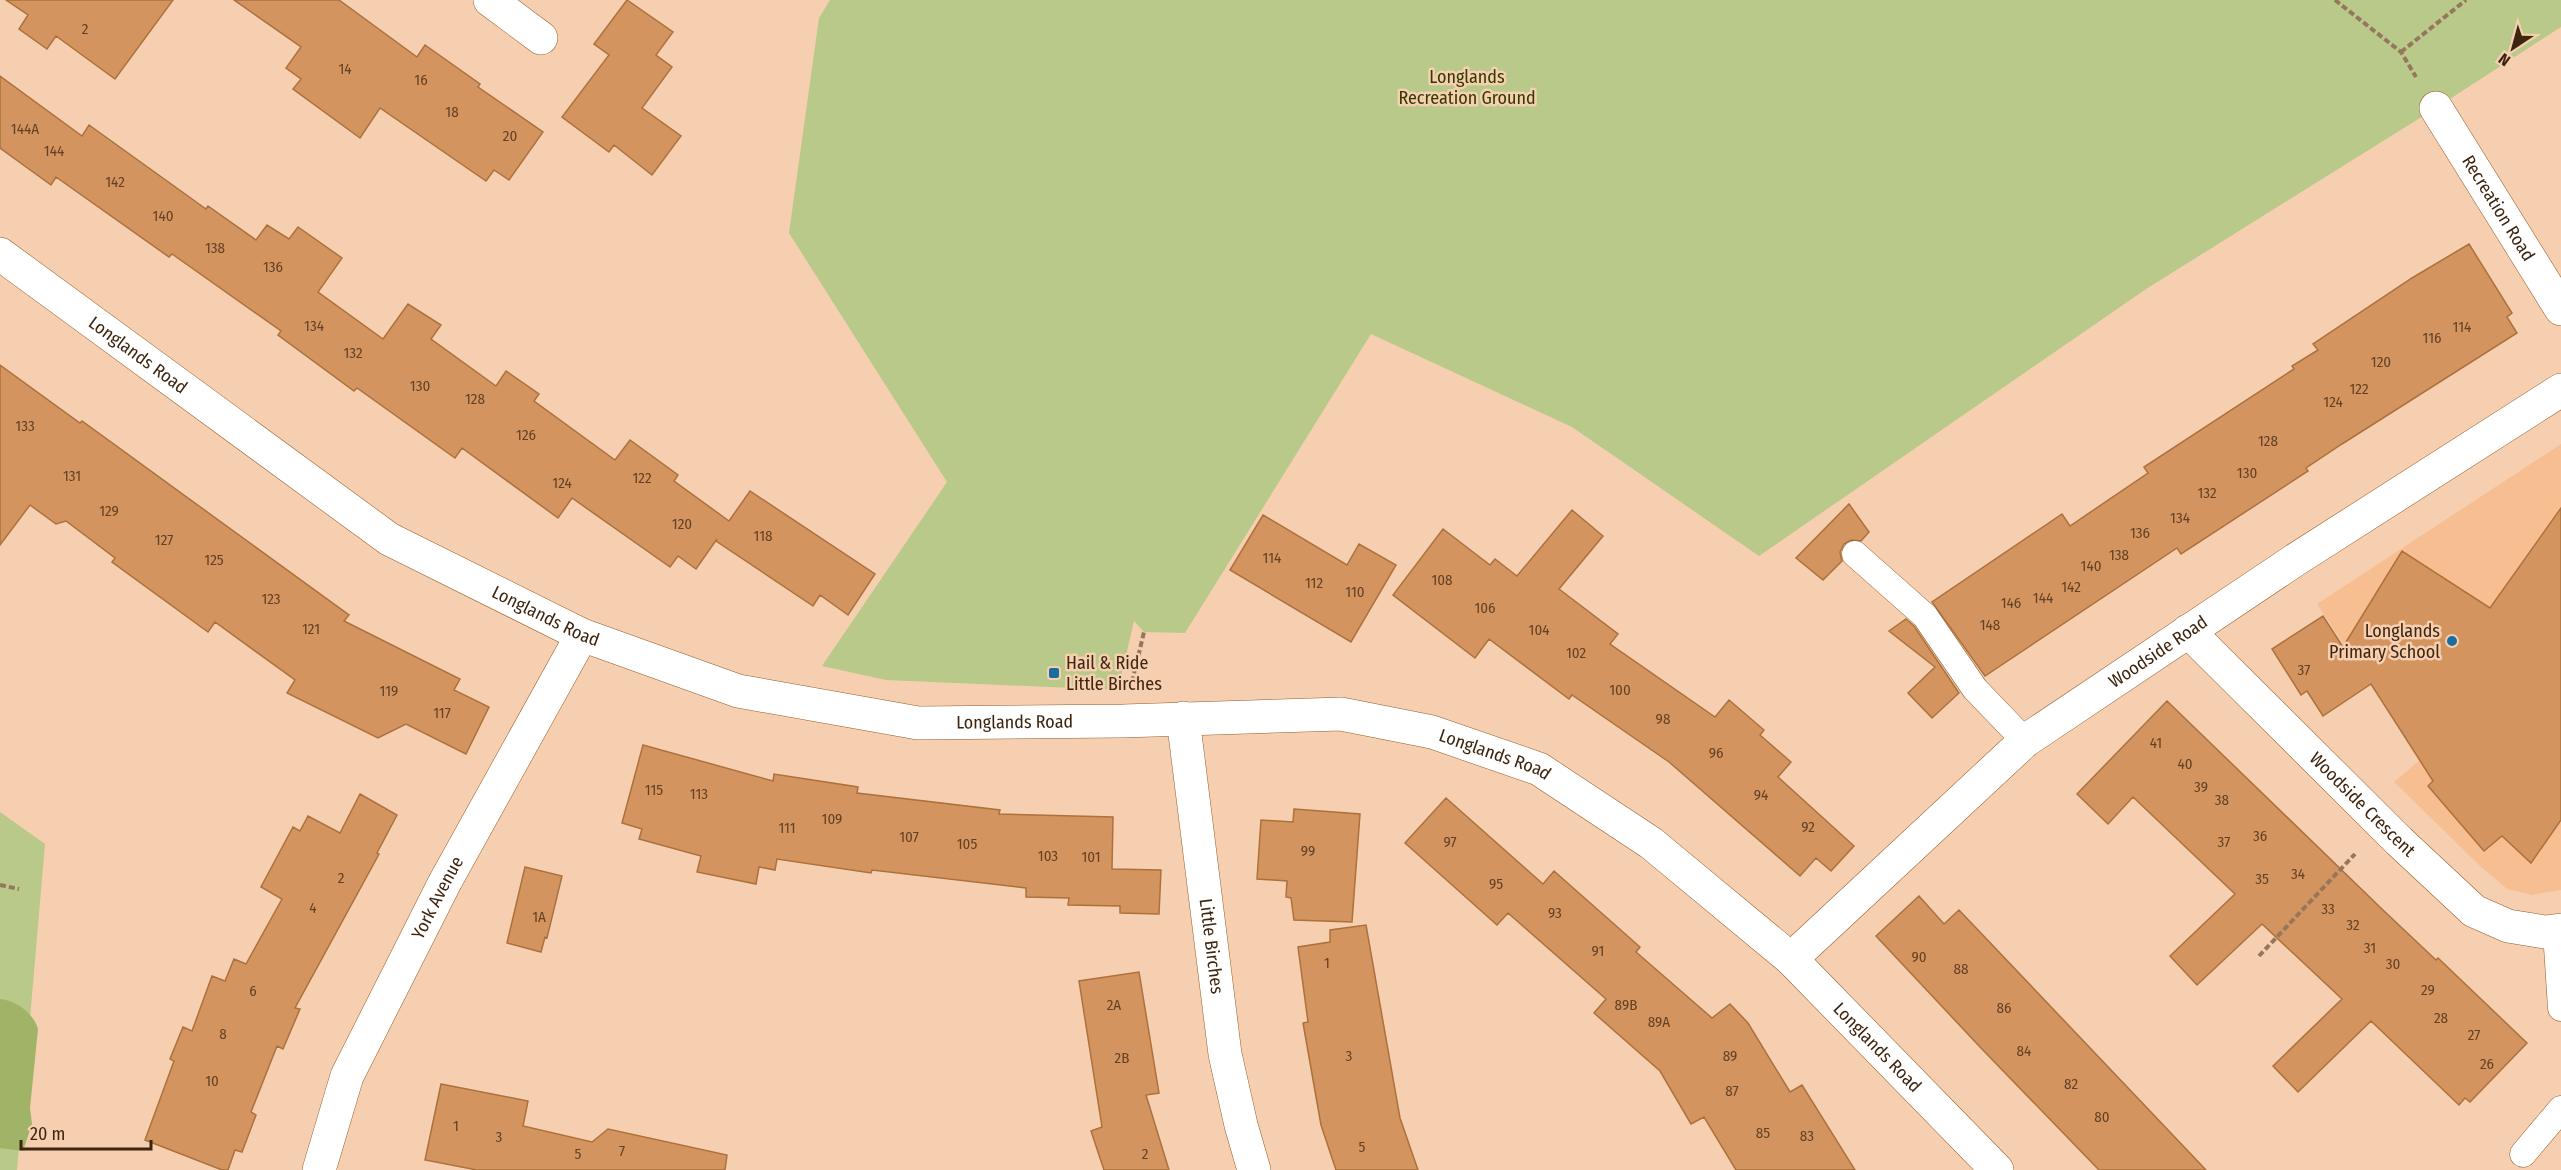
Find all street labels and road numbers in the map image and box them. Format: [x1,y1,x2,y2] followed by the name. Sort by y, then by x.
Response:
[2457,151,2539,265] street label: Recreation Road
[84,312,192,398] street label: Longlands Road
[488,581,602,651] street label: Longlands Road
[2104,611,2212,693] street label: Woodside Road
[956,710,1073,734] street label: Longlands Road
[1436,724,1555,785] street label: Longlands Road
[2305,747,2420,862] street label: Woodside Crescent
[407,852,468,943] street label: York Avenue
[1195,897,1228,996] street label: Little Birches
[1829,998,1926,1097] street label: Longlands Road

